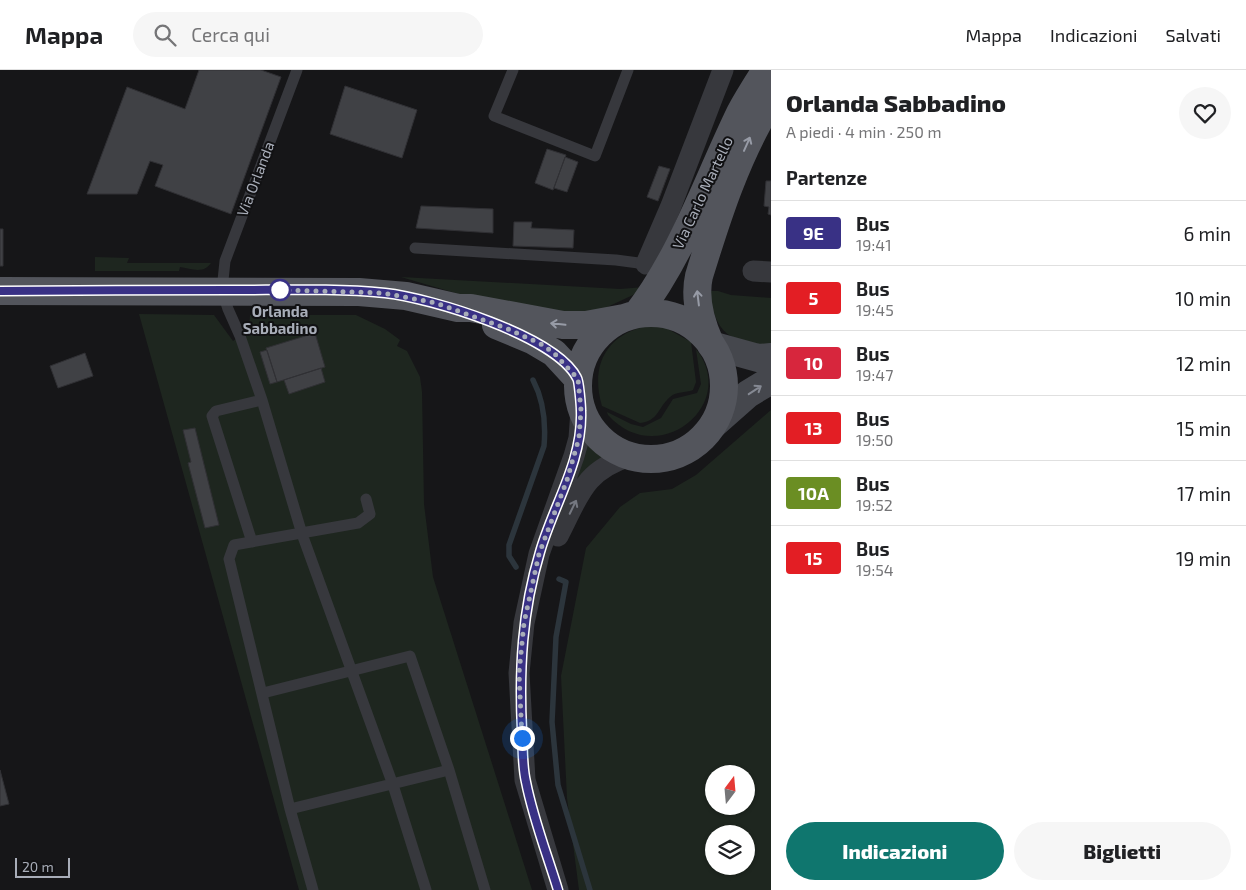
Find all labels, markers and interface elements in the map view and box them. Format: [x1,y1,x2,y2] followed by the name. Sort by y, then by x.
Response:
[133,12,483,57] search box
[25,20,103,49] text: Mappa
[151,21,179,49] icon: search
[191,23,270,46] text: Cerca qui
[966,24,1022,46] text: Mappa
[1050,24,1137,46] text: Indicazioni
[1165,24,1221,46] text: Salvati
[1179,87,1231,139] button: heart
[786,88,1006,117] text: Orlanda Sabbadino
[786,122,941,141] text: A piedi · 4 min · 250 m
[668,133,736,252] street label: Via Carlo Martello
[742,137,752,152] one-way arrow
[233,139,278,219] street label: Via Orlanda
[786,166,867,189] text: Partenze
[856,212,890,235] text: Bus
[803,222,824,244] text: 9E
[1183,222,1231,245] text: 6 min
[856,235,892,254] text: 19:41
[856,277,890,300] text: Bus
[269,279,291,301] marker: Orlanda Sabbadino
[809,287,818,309] text: 5
[1175,287,1231,310] text: 10 min
[693,290,703,306] one-way arrow
[856,300,894,319] text: 19:45
[243,302,317,337] place label: Orlanda Sabbadino
[551,319,567,329] one-way arrow
[856,342,890,365] text: Bus
[804,352,823,374] text: 10
[1176,352,1231,375] text: 12 min
[856,365,893,384] text: 19:47
[748,385,762,395] one-way arrow
[856,407,890,430] text: Bus
[805,417,822,439] text: 13
[1177,417,1231,440] text: 15 min
[856,430,894,449] text: 19:50
[856,472,890,495] text: Bus
[798,482,829,504] text: 10A
[1177,482,1231,505] text: 17 min
[856,495,893,514] text: 19:52
[568,499,578,514] one-way arrow
[856,537,890,560] text: Bus
[805,547,822,569] text: 15
[1176,547,1231,570] text: 19 min
[856,560,894,579] text: 19:54
[510,726,535,751] your location
[705,765,755,815] north arrow
[705,765,755,875] map controls
[786,822,1004,880] button: Indicazioni
[1014,822,1231,880] button: Biglietti
[705,825,755,875] button: layers
[15,855,70,878] scale bar
[22,858,54,875] text: 20 m

